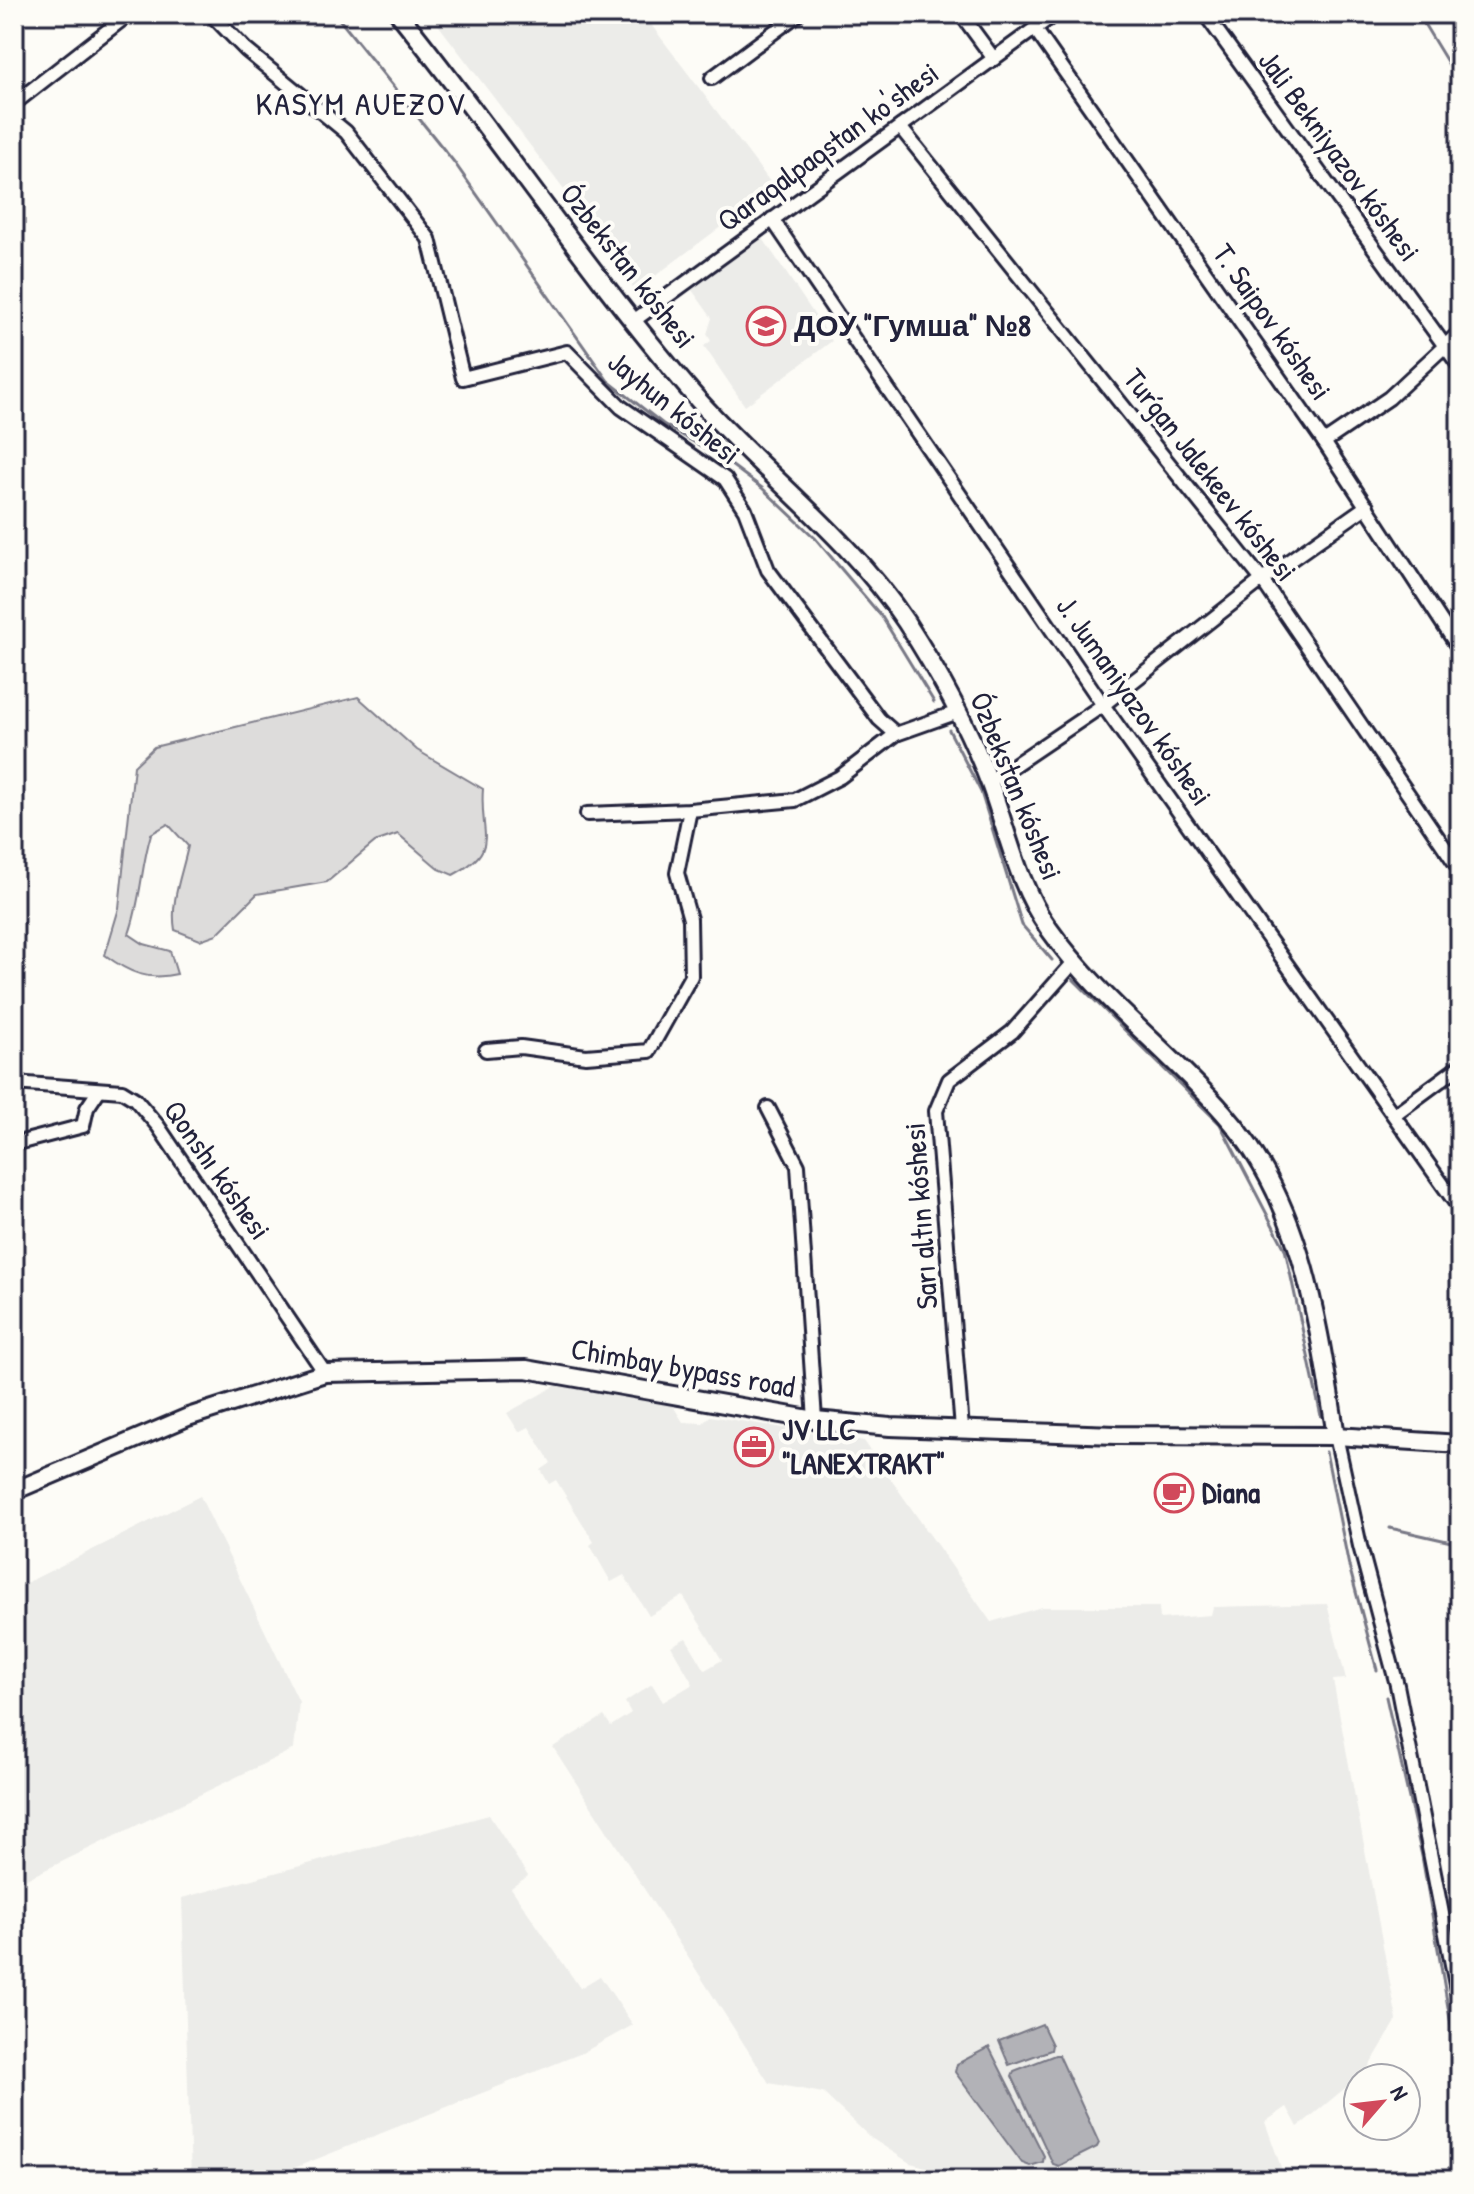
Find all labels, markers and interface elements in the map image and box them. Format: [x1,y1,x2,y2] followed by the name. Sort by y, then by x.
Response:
[1250,42,1430,269] street label: Jali Bekniyazov kóshesi
[709,52,946,240] street label: Qaraqalpaqstan ko'shesi
[256,82,466,125] district label: KASYM AUEZOV
[552,175,706,356] street label: Ózbekstan kóshesi
[1204,235,1341,408] street label: T. Saipov kóshesi
[745,305,787,347] school or university icon: ДОУ "Гумша" №8
[794,305,1031,345] place label: ДОУ "Гумша" №8
[600,341,749,473] street label: Jayhun kóshesi
[1115,360,1307,589] street label: Turǵan Jalekeev kóshesi
[1048,588,1222,813] street label: J. Jumaniyazov kóshesi
[961,686,1073,885] street label: Ózbekstan kóshesi
[155,1092,281,1247] street label: Qonshı kóshesi
[894,1121,946,1311] street label: Sarı altın kóshesi
[568,1328,799,1406] street label: Chimbay bypass road
[782,1409,945,1483] place label: JV LLC "LANEXTRAKT"
[733,1426,775,1468] office icon: JV LLC "LANEXTRAKT"
[1153,1472,1195,1514] cafe icon: Diana
[1202,1472,1260,1512] place label: Diana
[1342,2062,1422,2142] north arrow
[1384,2080,1416,2105] text: N

